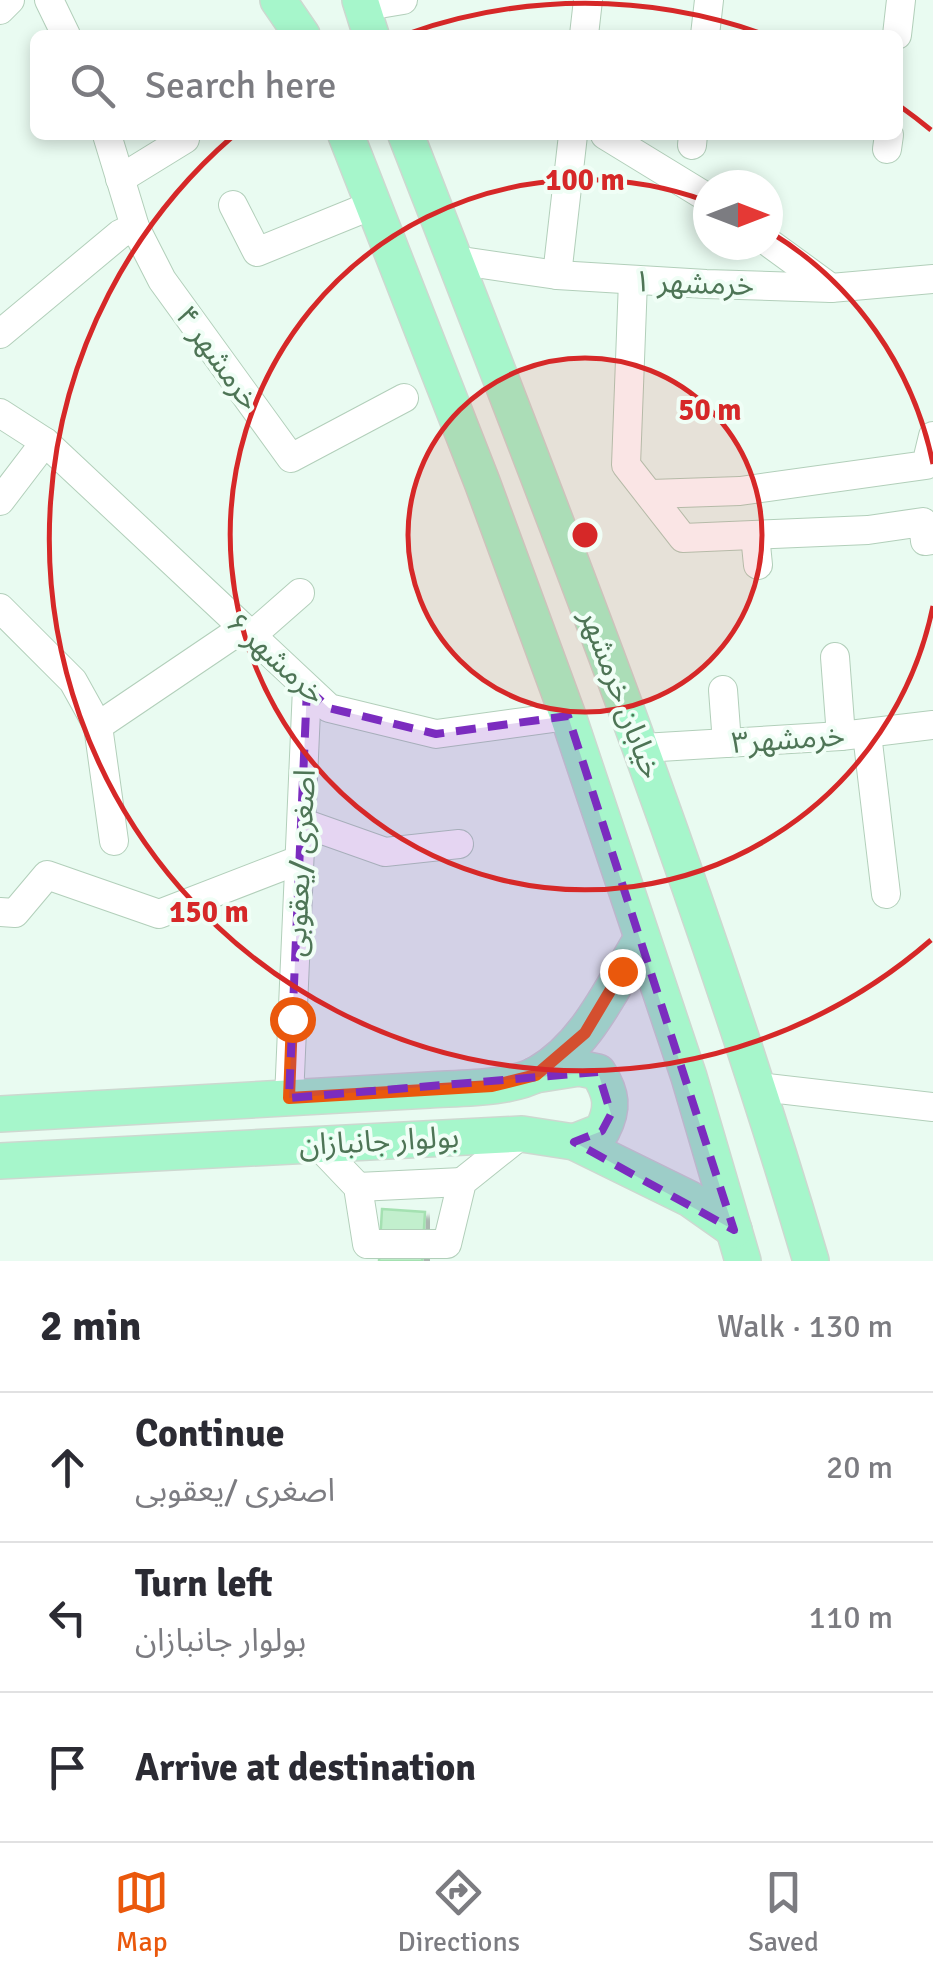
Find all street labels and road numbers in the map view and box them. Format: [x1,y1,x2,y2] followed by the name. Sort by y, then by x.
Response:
[633,263,755,304] street label: خرمشهر ۱
[167,299,268,418] street label: خرمشهر ۴
[571,603,670,784] street label: خیابان خرمشهر
[219,604,333,712] street label: خرمشهر ۶
[730,717,846,762] street label: خرمشهر۳
[277,768,324,958] street label: اصغری /یعقوبی
[298,1119,460,1164] street label: بولوار جانبازان

